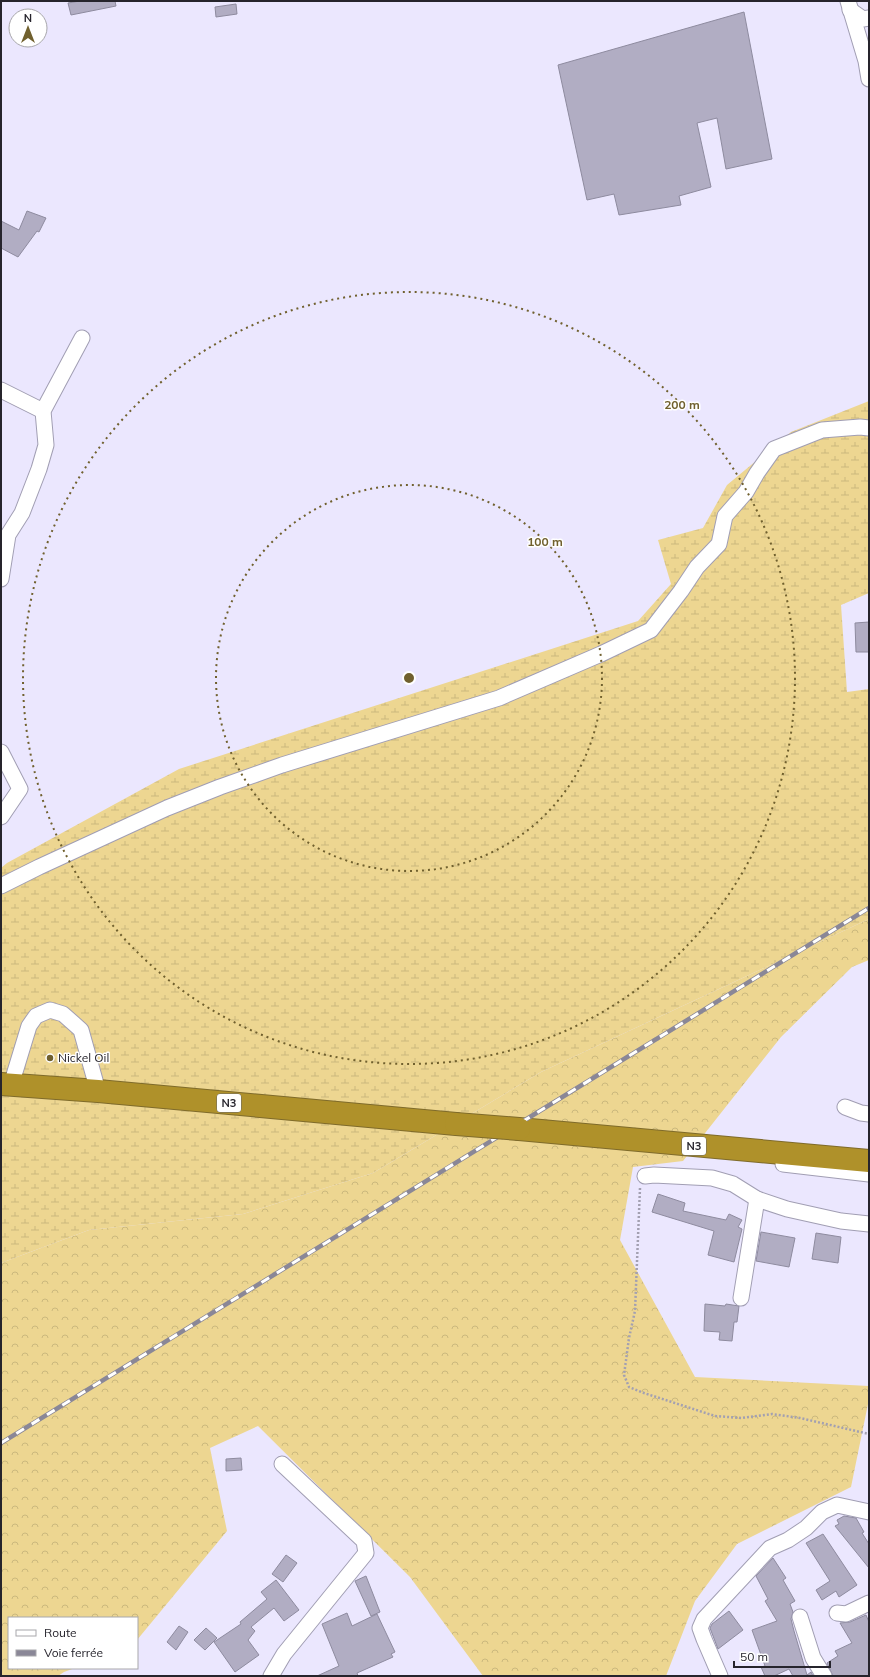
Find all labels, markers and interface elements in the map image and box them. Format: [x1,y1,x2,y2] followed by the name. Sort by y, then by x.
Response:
[8,8,48,48] north arrow
[24,11,32,25] text: N
[664,397,700,412] text: 200 m
[527,534,563,549] text: 100 m
[402,671,416,685] centre of rings
[58,1050,109,1065] place label: Nickel Oil
[45,1053,55,1063] marker: Nickel Oil
[217,1094,241,1112] road number: N3
[682,1137,706,1155] road number: N3
[8,1617,138,1669] legend
[44,1625,77,1640] text: Route
[734,1643,830,1669] scale bar
[44,1645,103,1660] text: Voie ferrée
[740,1649,768,1664] text: 50 m

